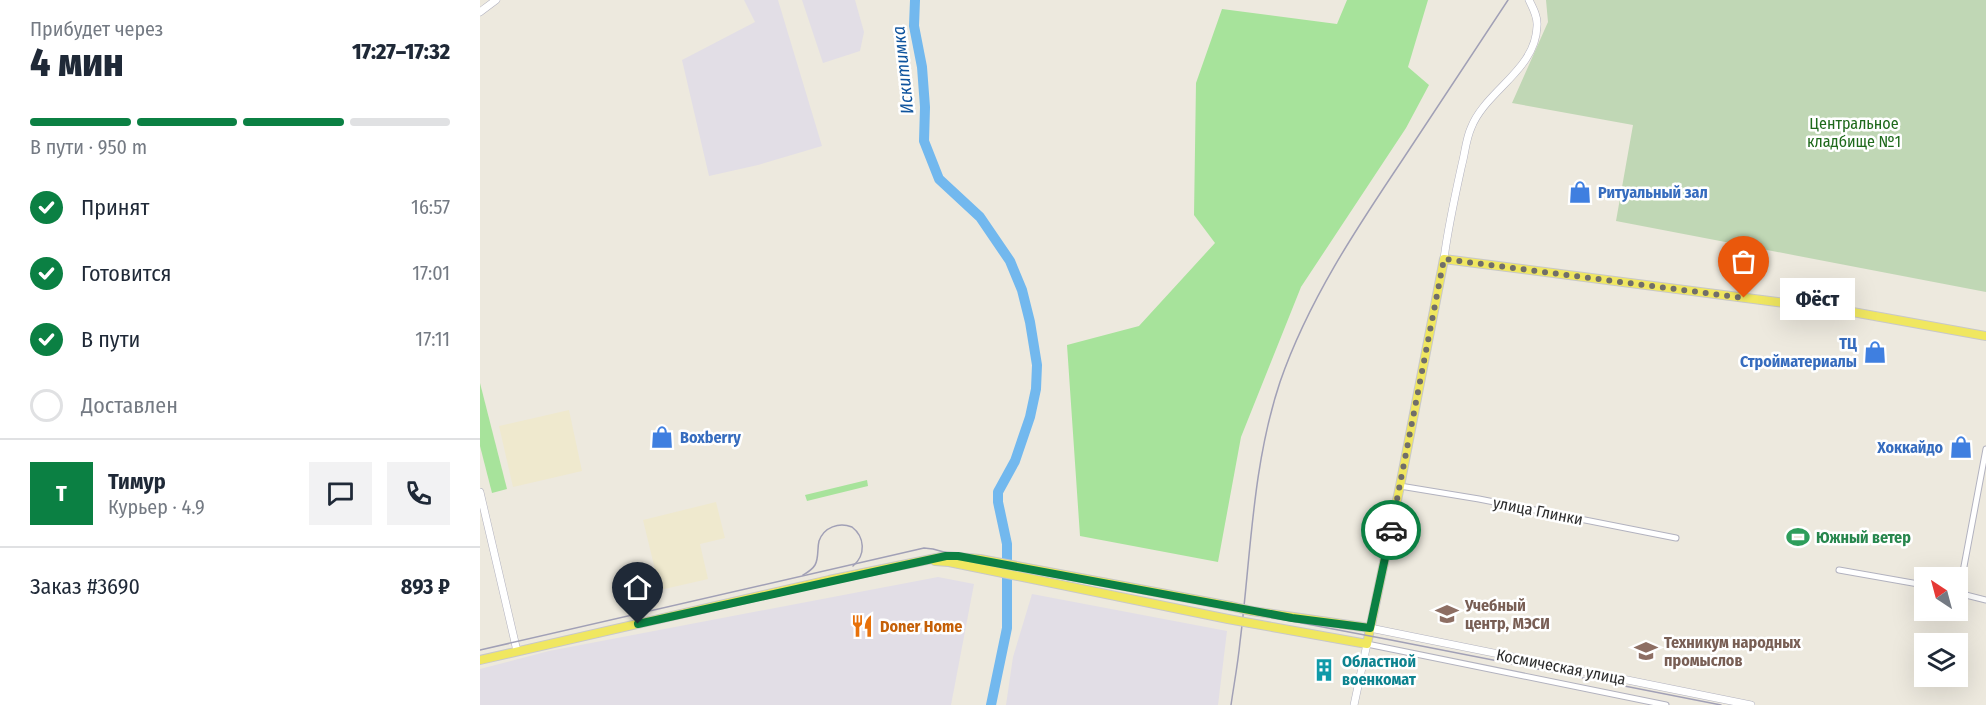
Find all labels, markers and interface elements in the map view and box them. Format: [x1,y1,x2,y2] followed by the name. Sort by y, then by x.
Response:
[30,17,163,41] text: Прибудет через
[887,25,919,115] water label: Искитимка
[352,38,450,65] text: 17:27–17:32
[30,40,124,86] text: 4 мин
[1807,114,1901,151] park label: Центральное кладбище №1
[30,135,147,159] text: В пути · 950 m
[1567,179,1593,205] shop icon: Ритуальный зал
[1598,183,1708,202] place label: Ритуальный зал
[30,191,63,224] icon: check
[81,194,149,221] text: Принят
[411,195,450,219] text: 16:57
[1718,236,1769,298] pin
[1727,245,1760,278] icon: bag
[30,257,63,290] icon: check
[81,260,172,287] text: Готовится
[412,261,450,285] text: 17:01
[1780,277,1855,319] callout: Фёст
[1796,287,1839,311] text: Фёст
[30,323,63,356] icon: check
[81,326,140,353] text: В пути
[415,327,450,351] text: 17:11
[1740,334,1857,371] place label: ТЦ Стройматериалы
[1862,339,1888,365] shop icon: ТЦ Стройматериалы
[81,392,178,419] text: Доставлен
[649,424,675,450] shop icon: Boxberry
[680,428,741,447] place label: Boxberry
[1948,434,1974,460] shop icon: Хоккайдо
[1876,438,1943,457] place label: Хоккайдо
[309,462,372,525] button: chat
[387,462,450,525] button: phone
[108,468,166,495] text: Тимур
[56,480,67,507] text: Т
[1492,493,1584,529] street label: улица Глинки
[108,495,205,519] text: Курьер · 4.9
[1361,500,1421,560] courier
[1375,514,1408,547] icon: car
[1785,524,1811,550] sports icon: Южный ветер
[1816,528,1911,547] place label: Южный ветер
[612,562,663,624] pin
[1914,567,1968,621] north arrow
[1914,567,1968,687] map controls
[621,571,654,604] icon: home
[30,573,140,600] text: Заказ #3690
[401,573,450,600] text: 893 ₽
[1464,596,1550,633] place label: Учебный центр, МЭСИ
[1434,601,1460,627] school or university icon: Учебный центр, МЭСИ
[849,613,875,639] restaurant icon: Doner Home
[880,617,962,636] place label: Doner Home
[1664,633,1801,670] place label: Техникум народных промыслов
[1914,633,1968,687] button: layers
[1633,638,1659,664] school or university icon: Техникум народных промыслов
[1495,645,1627,689] street label: Космическая улица
[1342,652,1416,689] place label: Областной военкомат
[1311,657,1337,683] building icon: Областной военкомат

